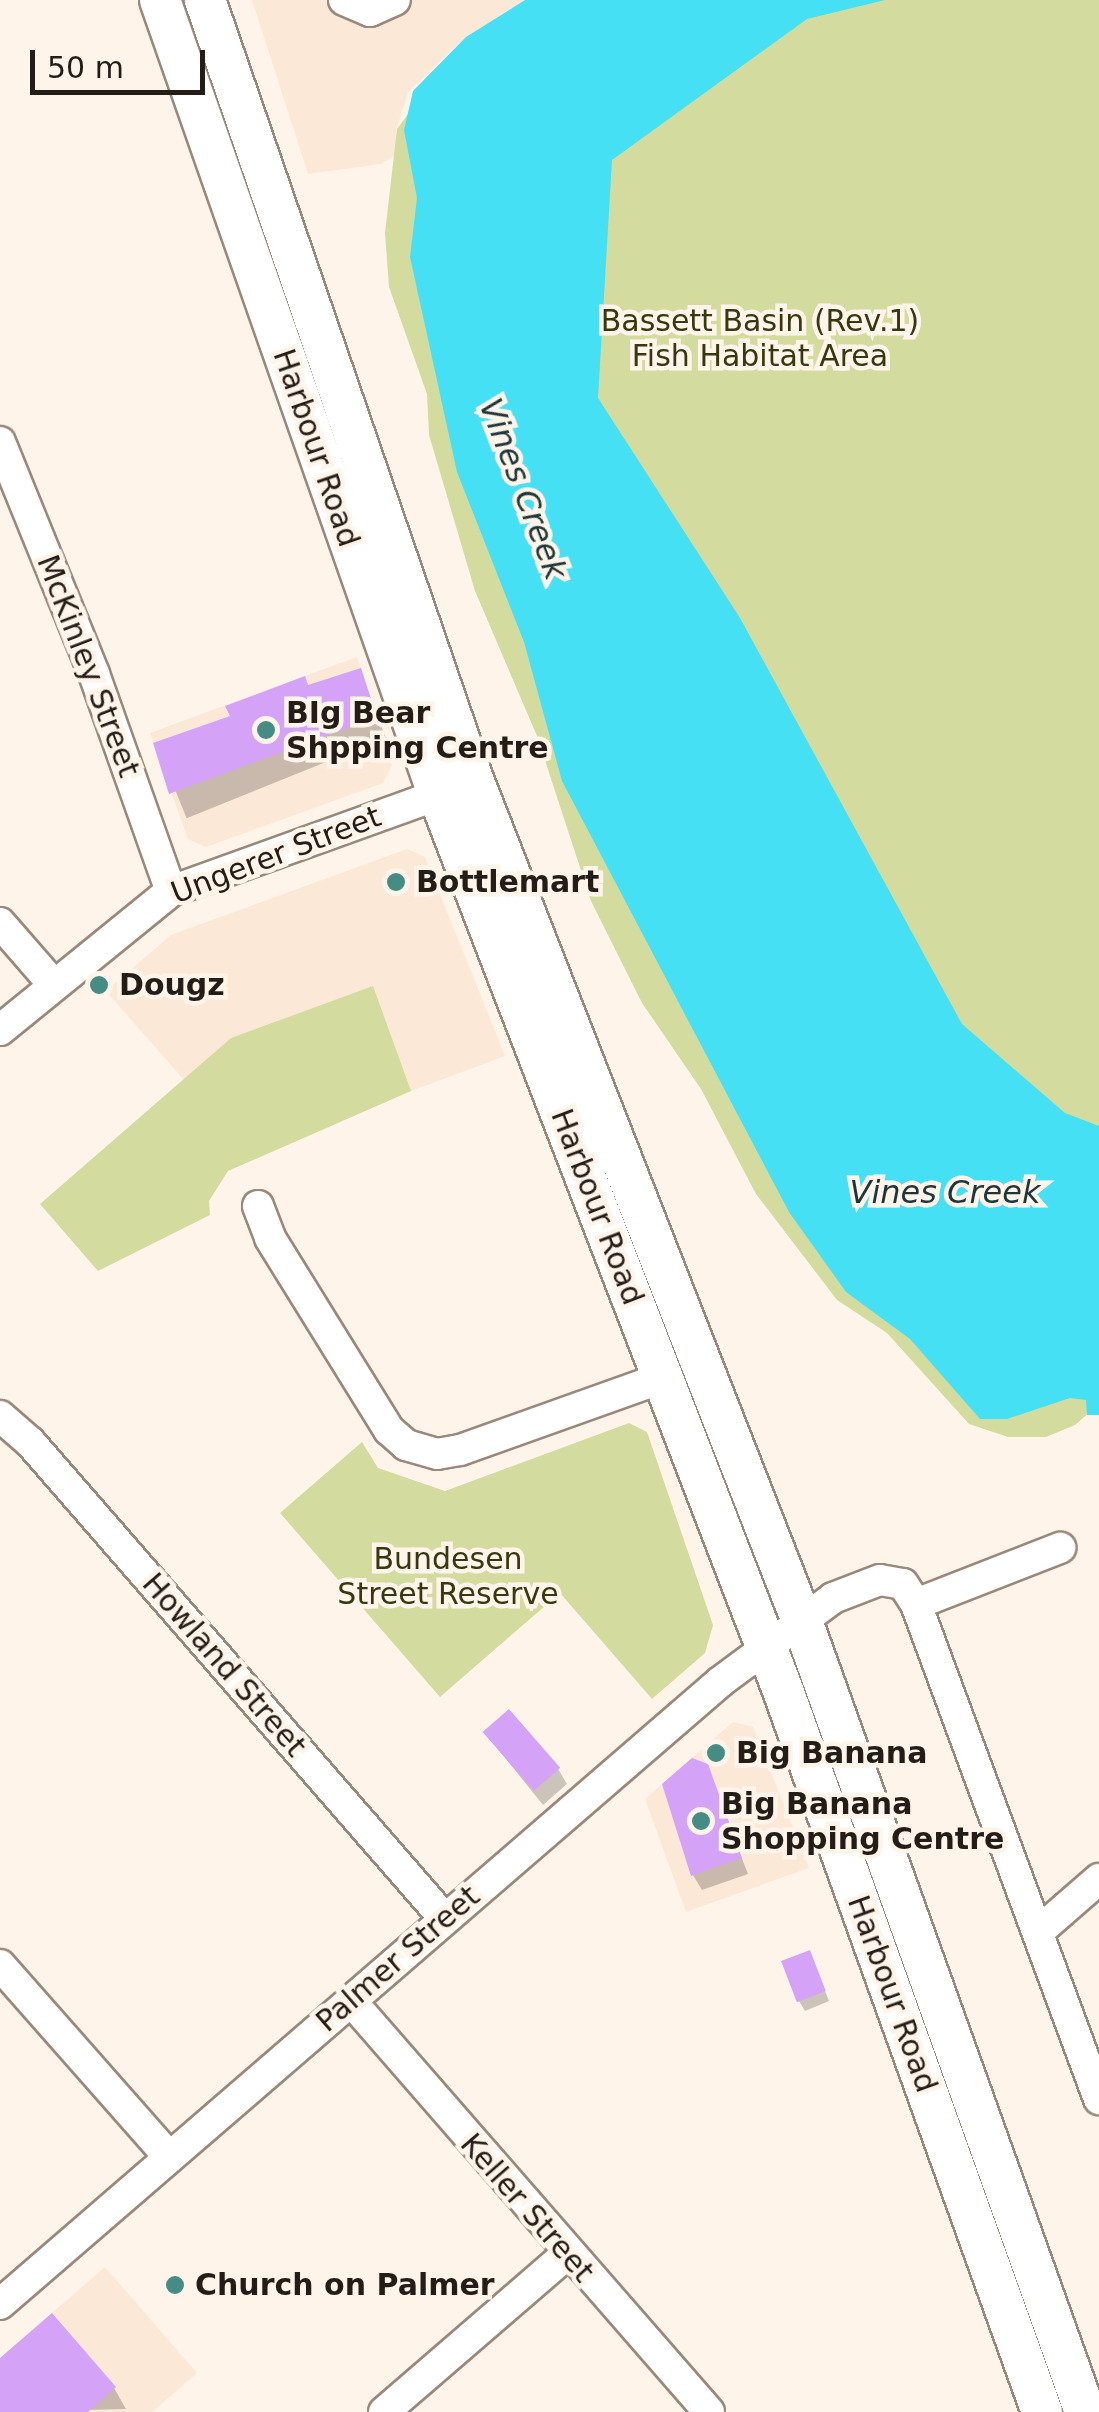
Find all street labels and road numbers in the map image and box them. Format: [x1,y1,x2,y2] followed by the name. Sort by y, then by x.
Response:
[265,344,367,552] street label: Harbour Road
[29,550,147,782] street label: McKinley Street
[166,798,386,912] street label: Ungerer Street
[543,1104,651,1310] street label: Harbour Road
[135,1566,313,1764] street label: Howland Street
[309,1878,487,2040] street label: Palmer Street
[840,1891,944,2097] street label: Harbour Road
[453,2126,601,2290] street label: Keller Street

